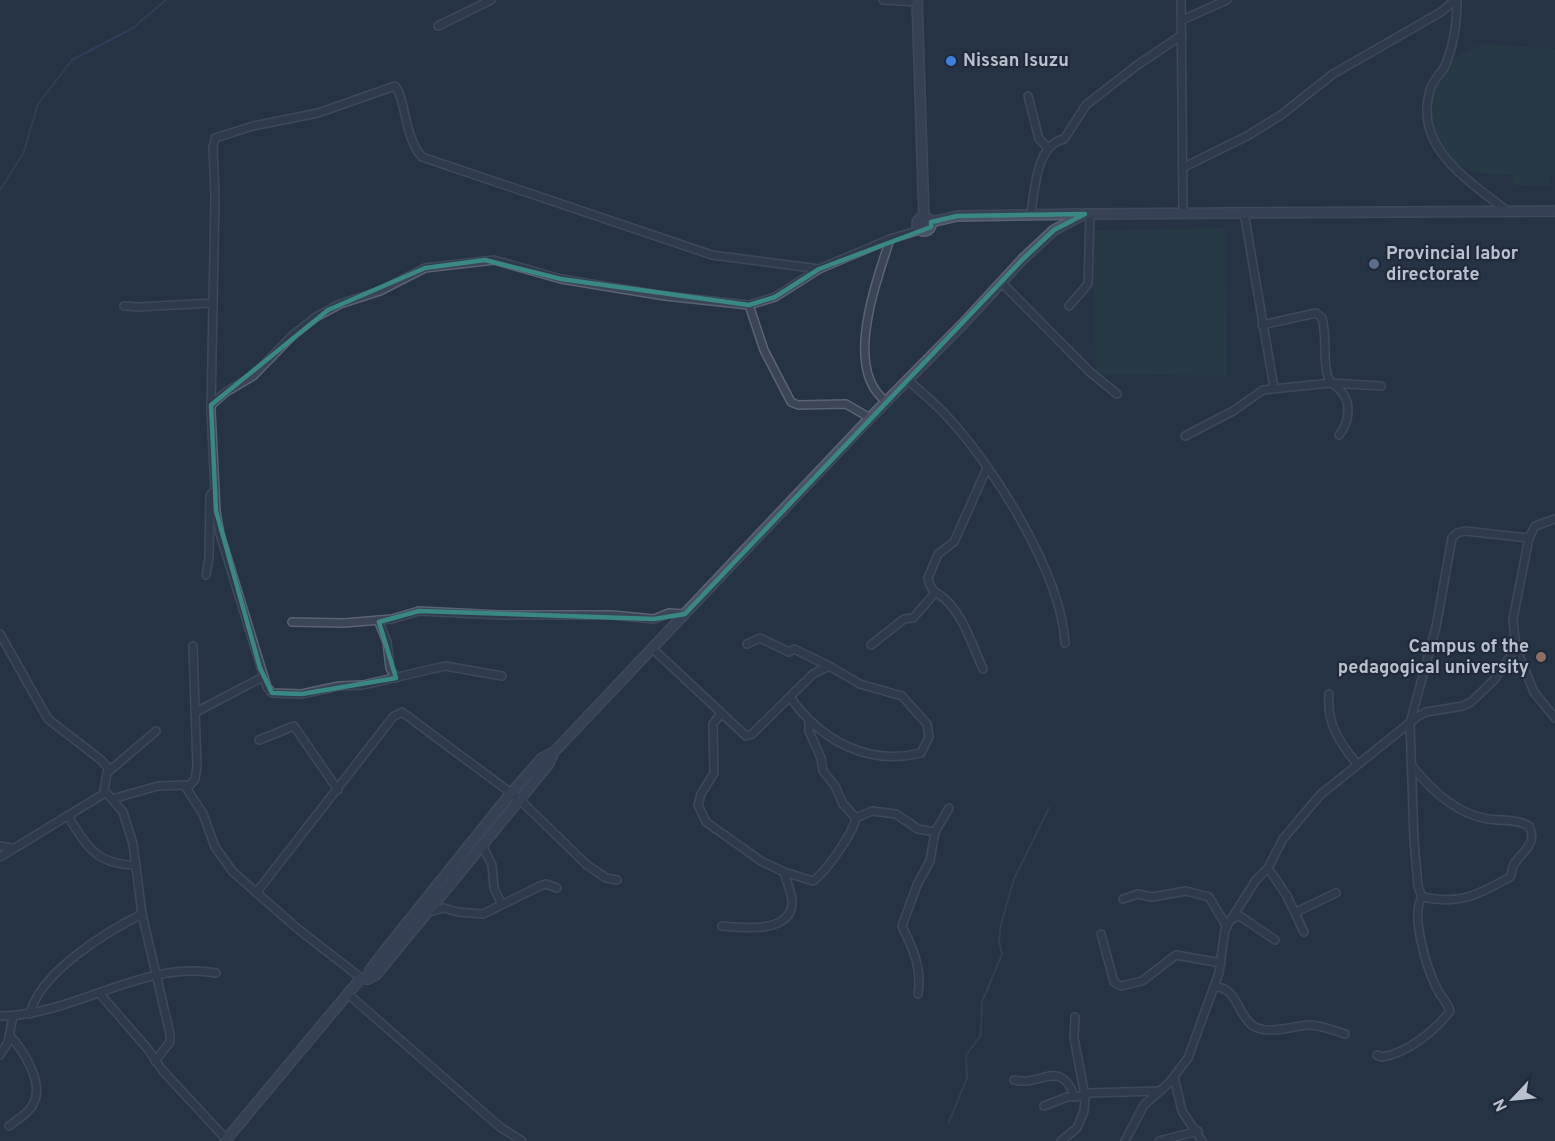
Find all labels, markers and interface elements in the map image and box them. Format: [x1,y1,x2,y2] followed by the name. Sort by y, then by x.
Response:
[963,50,1069,73] place label: Nissan Isuzu
[944,54,958,68] marker: Nissan Isuzu
[1386,243,1519,287] place label: Provincial labor directorate
[1367,257,1381,271] marker: Provincial labor directorate
[1338,636,1529,680] place label: Campus of the pedagogical university
[1534,650,1548,664] marker: Campus of the pedagogical university
[1483,1069,1543,1129] north arrow
[1490,1095,1513,1114] text: N

